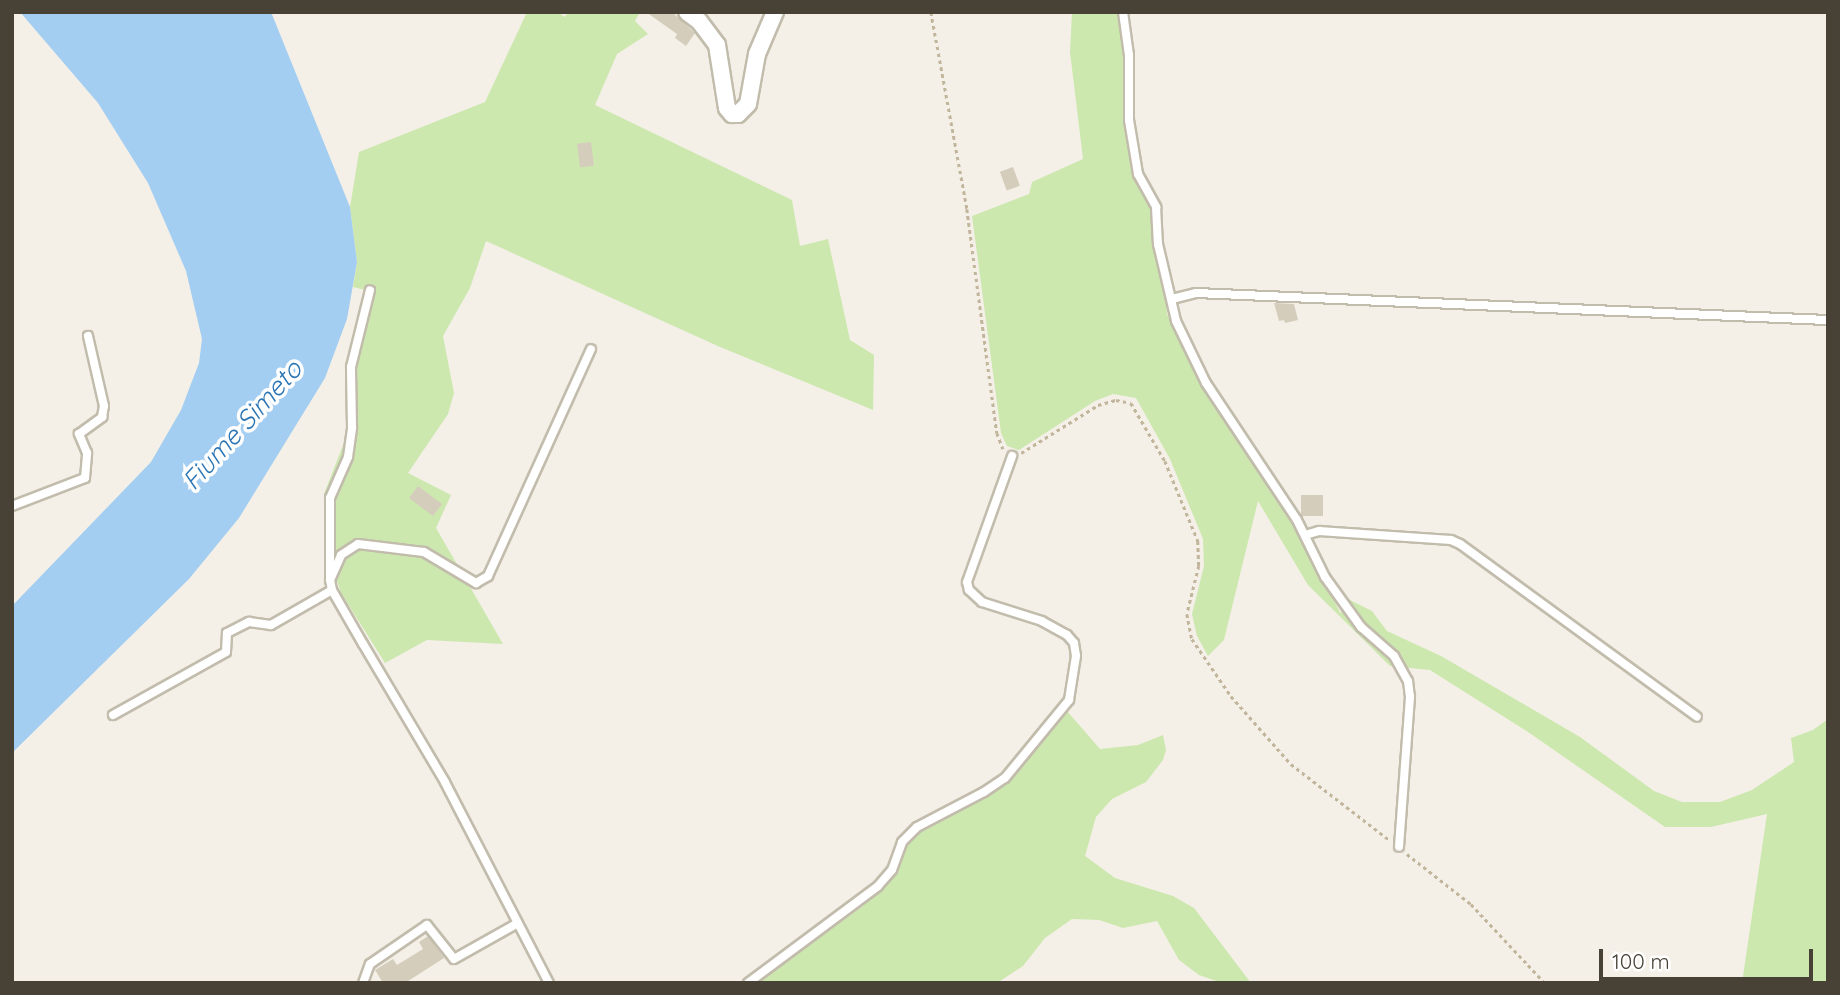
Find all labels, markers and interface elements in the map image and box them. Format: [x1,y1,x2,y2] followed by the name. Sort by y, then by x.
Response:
[176,354,308,496] water label: Fiume Simeto
[1602,936,1815,980] scale bar
[1612,948,1670,974] text: 100 m

